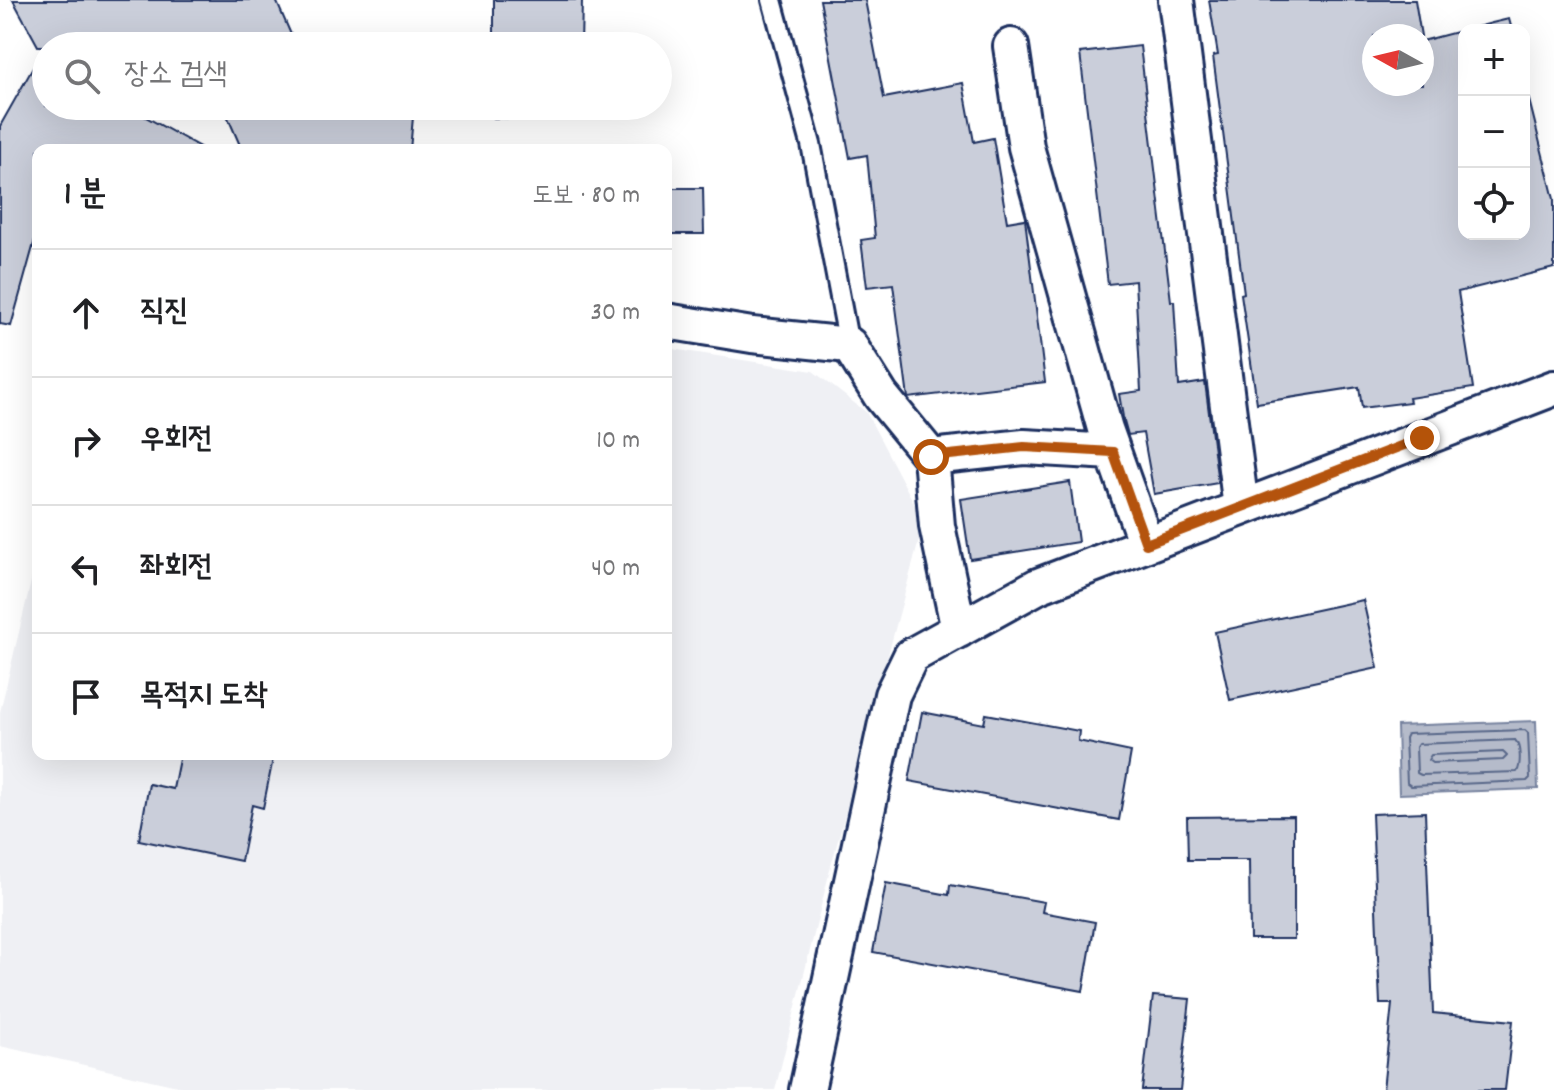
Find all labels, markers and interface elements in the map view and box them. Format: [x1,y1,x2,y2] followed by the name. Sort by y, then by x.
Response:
[1362,24,1434,96] north arrow
[1458,24,1530,240] map controls
[1458,24,1530,96] button: +
[32,32,672,120] search box
[60,54,104,98] icon: search
[124,55,227,98] text: 장소 검색
[1458,96,1530,168] button: −
[1458,168,1530,240] button: locate
[64,172,107,221] text: 1 분
[532,178,640,215] text: 도보 · 80 m
[64,291,108,335] icon: ahead
[140,292,188,335] text: 직진
[590,295,640,332] text: 30 m
[64,419,108,463] icon: right
[140,420,212,463] text: 우회전
[1404,420,1440,456] route end
[596,423,640,460] text: 10 m
[913,439,949,475] route start
[64,547,108,591] icon: left
[140,548,212,591] text: 좌회전
[591,551,640,588] text: 40 m
[64,675,108,719] icon: arrive
[140,676,268,719] text: 목적지 도착

